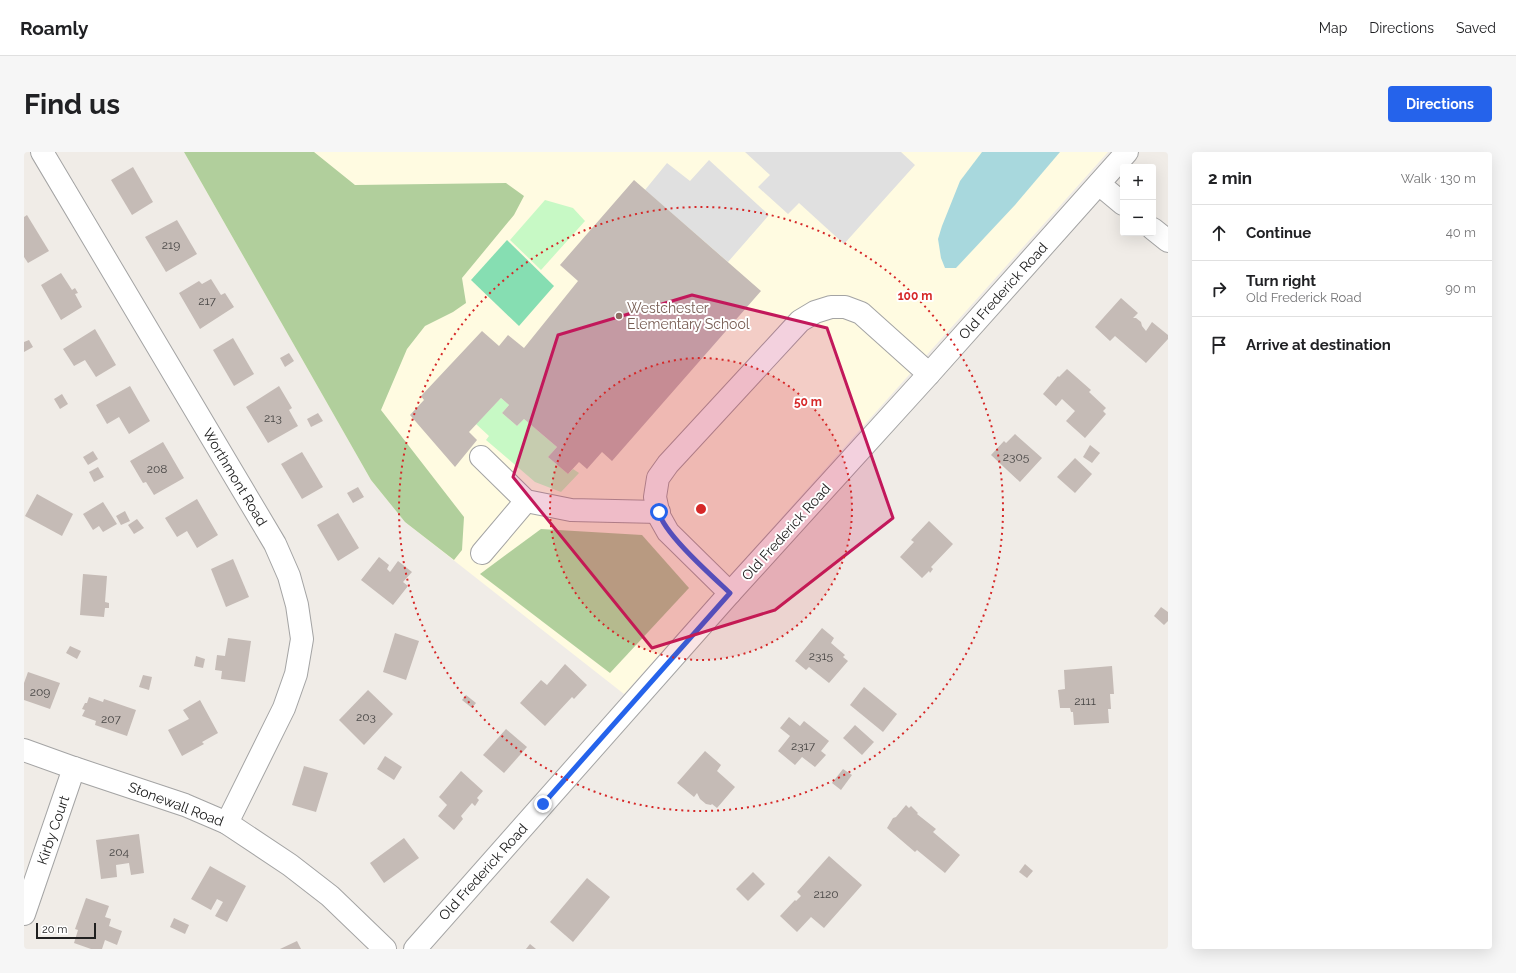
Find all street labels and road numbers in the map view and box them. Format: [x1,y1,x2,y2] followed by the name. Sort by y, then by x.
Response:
[955,239,1051,343] street label: Old Frederick Road
[200,425,270,529] street label: Worthmont Road
[738,480,834,584] street label: Old Frederick Road
[126,778,226,830] street label: Stonewall Road
[34,793,72,867] street label: Kirby Court
[435,820,531,924] street label: Old Frederick Road

